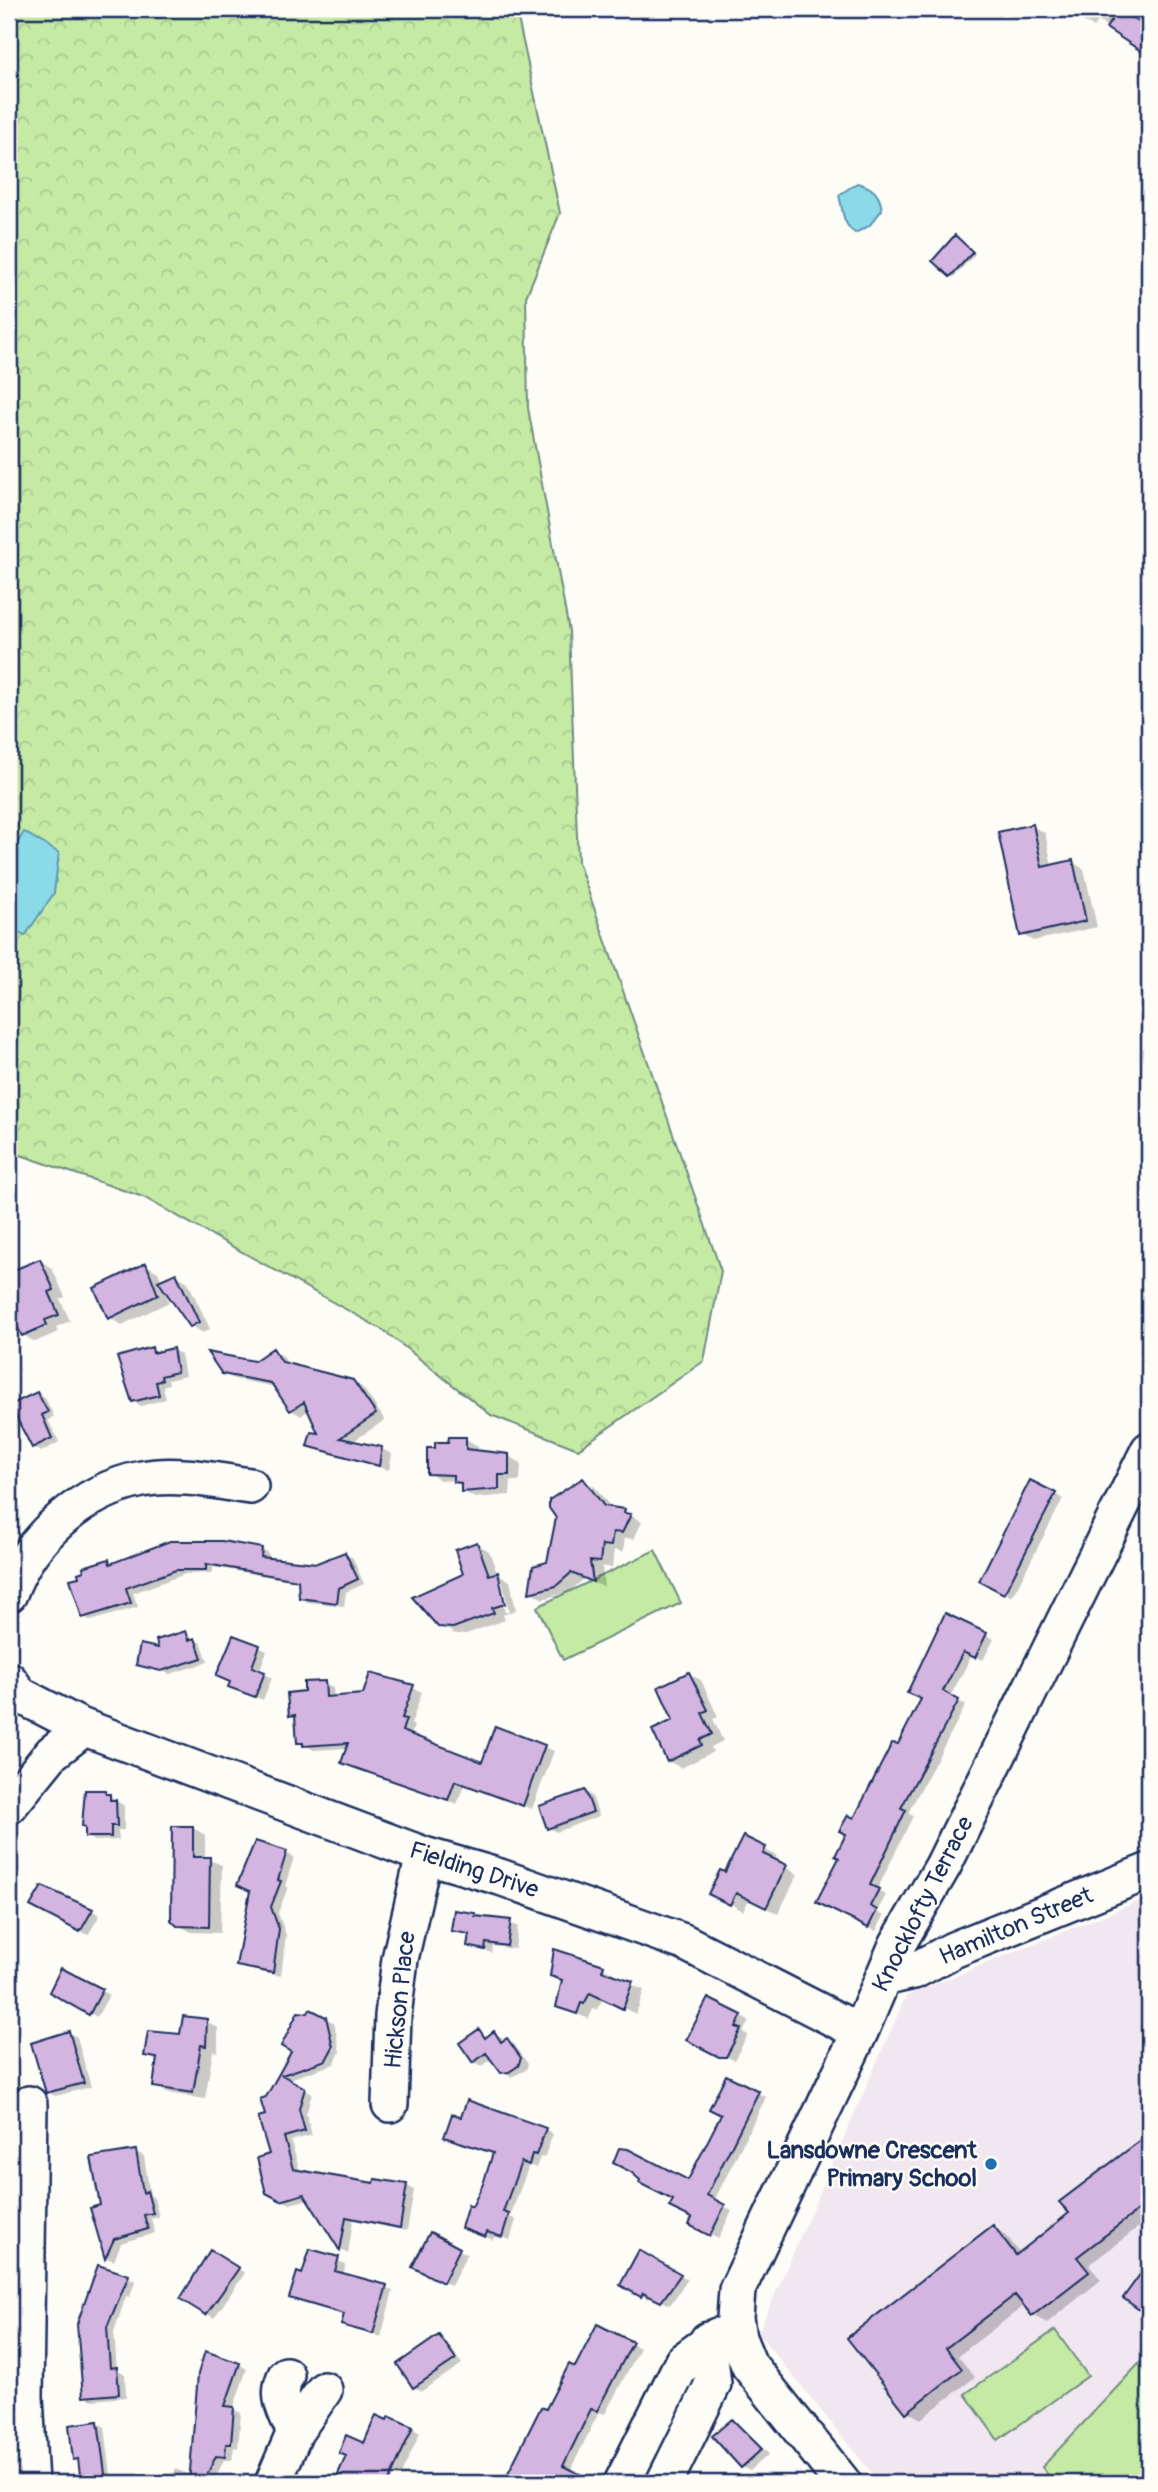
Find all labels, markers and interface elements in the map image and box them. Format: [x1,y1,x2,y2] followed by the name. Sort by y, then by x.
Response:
[866,1811,980,1997] street label: Knocklofty Terrace
[406,1835,542,1905] street label: Fielding Drive
[935,1881,1097,1971] street label: Hamilton Street
[378,1930,422,2070] street label: Hickson Place
[766,2136,978,2193] place label: Lansdowne Crescent Primary School
[983,2156,999,2172] marker: Lansdowne Crescent Primary School

